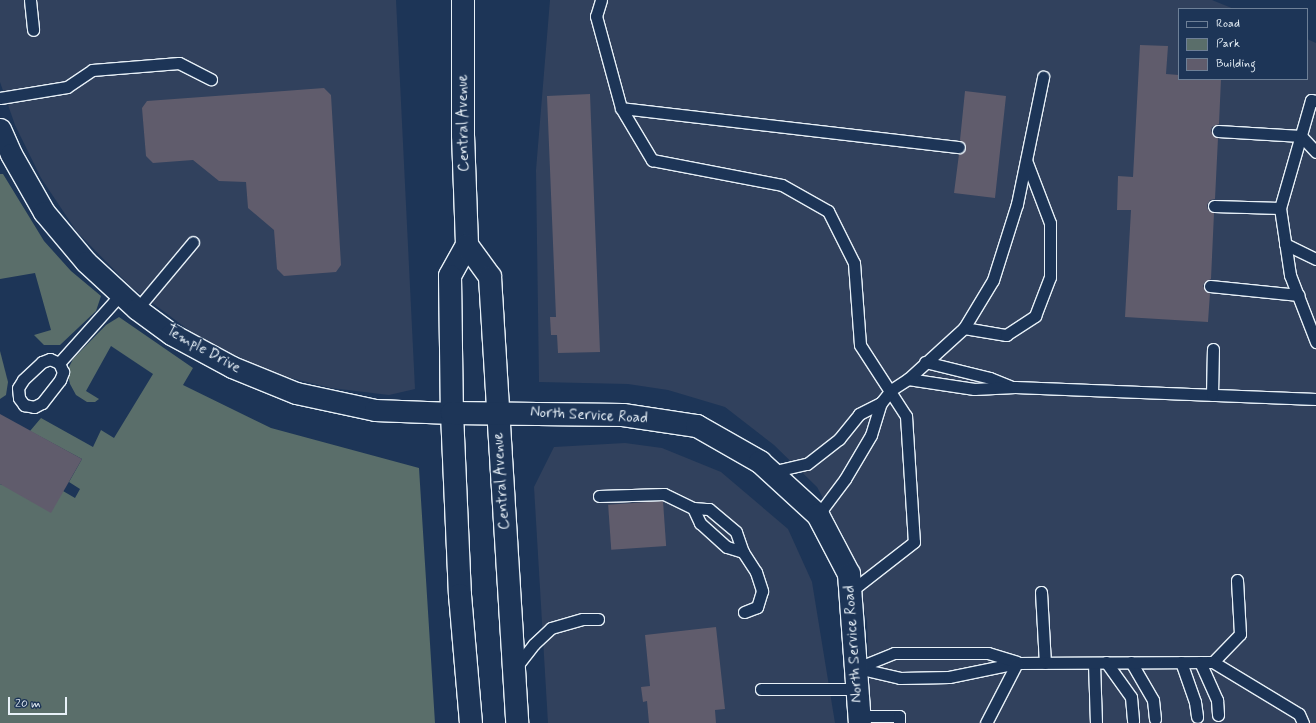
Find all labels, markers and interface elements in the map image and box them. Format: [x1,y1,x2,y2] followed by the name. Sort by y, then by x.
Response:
[1178,8,1308,80] legend
[1216,16,1240,32] text: Road
[1216,36,1240,52] text: Park
[1216,56,1256,72] text: Building
[454,72,474,174] street label: Central Avenue
[163,322,243,378] street label: Temple Drive
[530,404,648,428] street label: North Service Road
[489,430,515,532] street label: Central Avenue
[841,585,867,703] street label: North Service Road
[10,689,69,715] scale bar
[15,696,41,712] text: 20 m

